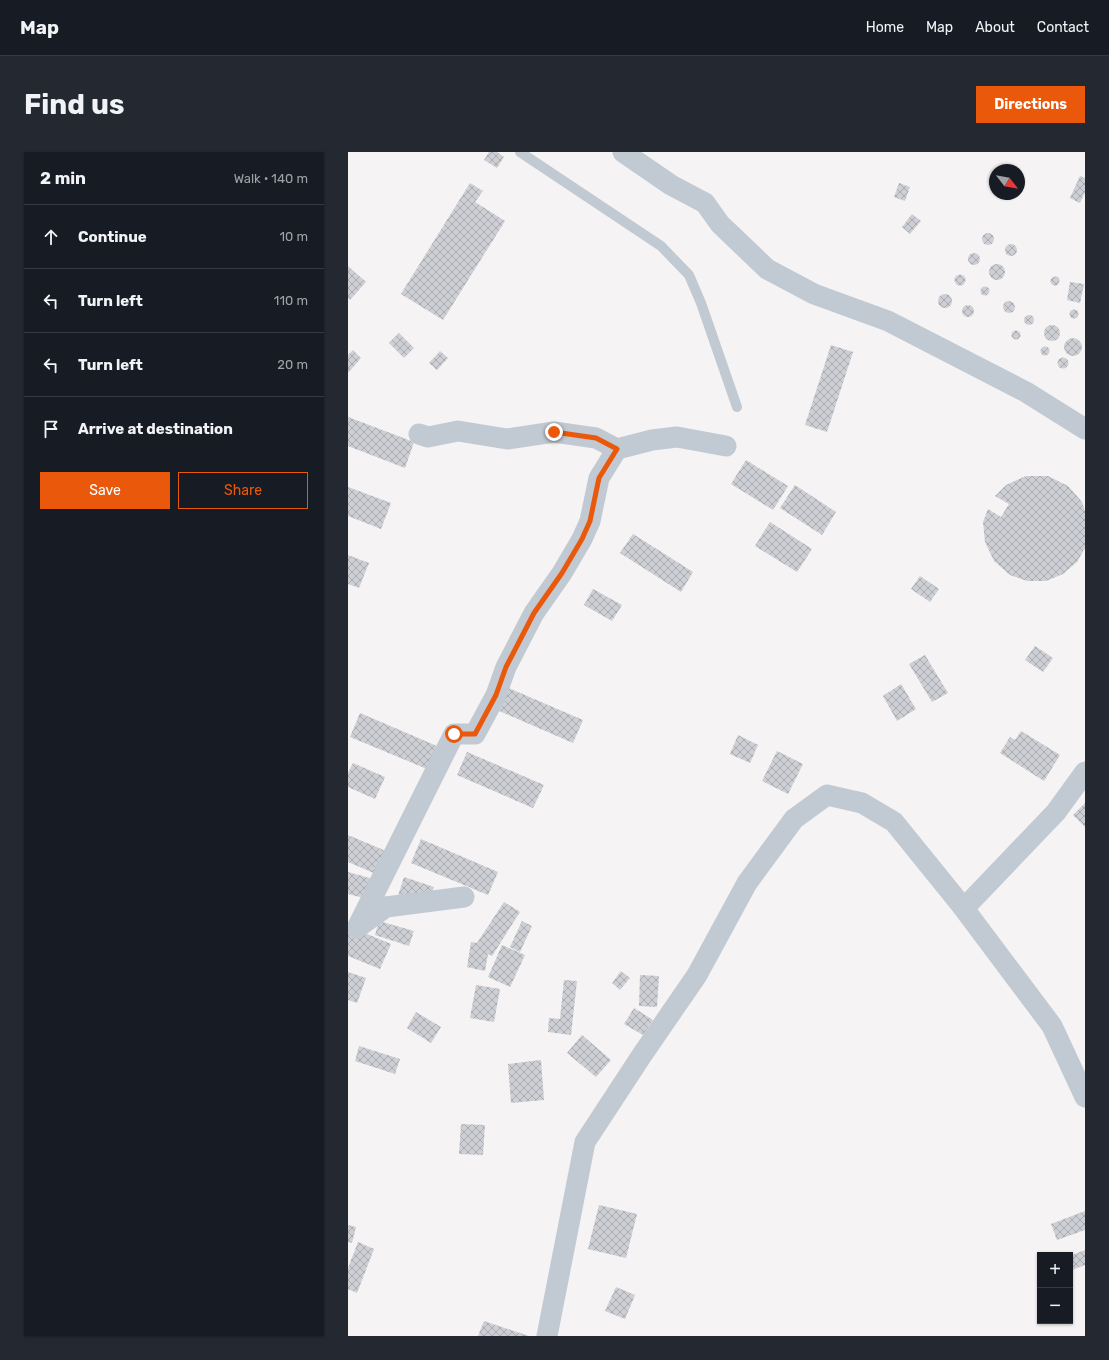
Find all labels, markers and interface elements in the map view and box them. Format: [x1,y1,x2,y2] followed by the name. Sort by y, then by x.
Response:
[20,16,59,39] text: Map
[866,19,904,36] text: Home
[926,19,953,36] text: Map
[975,19,1015,36] text: About
[1037,19,1089,36] text: Contact
[976,86,1085,123] button: Directions
[24,88,124,121] text: Find us
[989,164,1025,200] north arrow
[40,168,86,188] text: 2 min
[234,171,308,186] text: Walk · 140 m
[40,226,62,248] icon: ahead
[78,228,147,246] text: Continue
[279,229,308,244] text: 10 m
[40,290,62,312] icon: left
[78,292,143,310] text: Turn left
[274,293,308,308] text: 110 m
[40,354,62,376] icon: left
[78,356,143,374] text: Turn left
[277,357,308,372] text: 20 m
[40,418,62,440] icon: arrive
[78,420,233,438] text: Arrive at destination
[545,423,563,441] route end
[40,472,170,509] button: Save
[178,472,308,509] button: Share
[445,725,463,743] route start
[1037,1252,1073,1324] map controls
[1037,1252,1073,1288] button: +
[1037,1288,1073,1324] button: −

